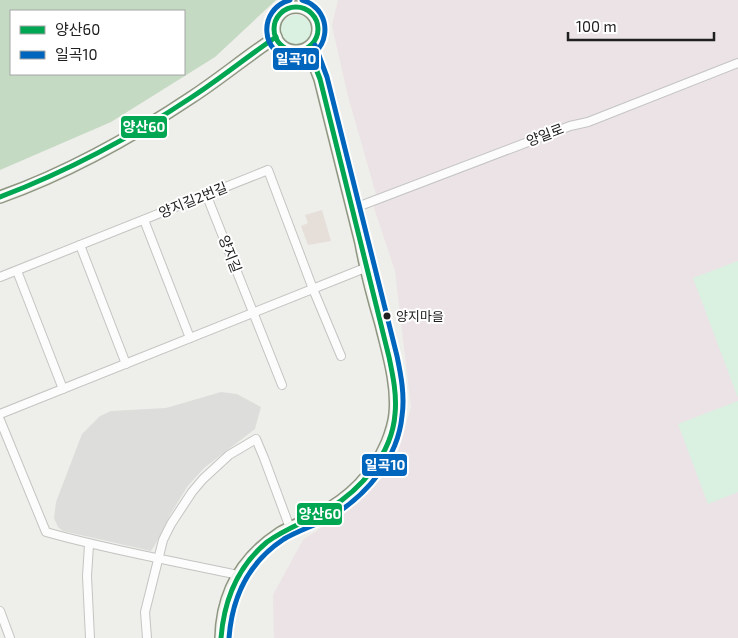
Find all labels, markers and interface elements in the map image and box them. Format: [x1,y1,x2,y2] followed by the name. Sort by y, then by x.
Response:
[10,10,185,75] legend
[568,10,714,42] scale bar
[576,17,617,35] text: 100 m
[55,20,100,38] text: 양산60
[55,45,98,63] text: 일곡10
[272,47,320,71] line badge: 일곡10
[276,50,316,67] text: 일곡10
[120,115,168,139] line badge: 양산60
[123,118,166,135] text: 양산60
[524,120,566,149] street label: 양일로
[156,178,230,221] street label: 양지길2번길
[216,233,245,275] street label: 양지길
[396,308,444,324] place label: 양지마을
[382,311,392,321] marker: 양지마을
[361,453,408,477] line badge: 일곡10
[365,456,405,473] text: 일곡10
[296,502,343,526] line badge: 양산60
[299,505,342,522] text: 양산60

